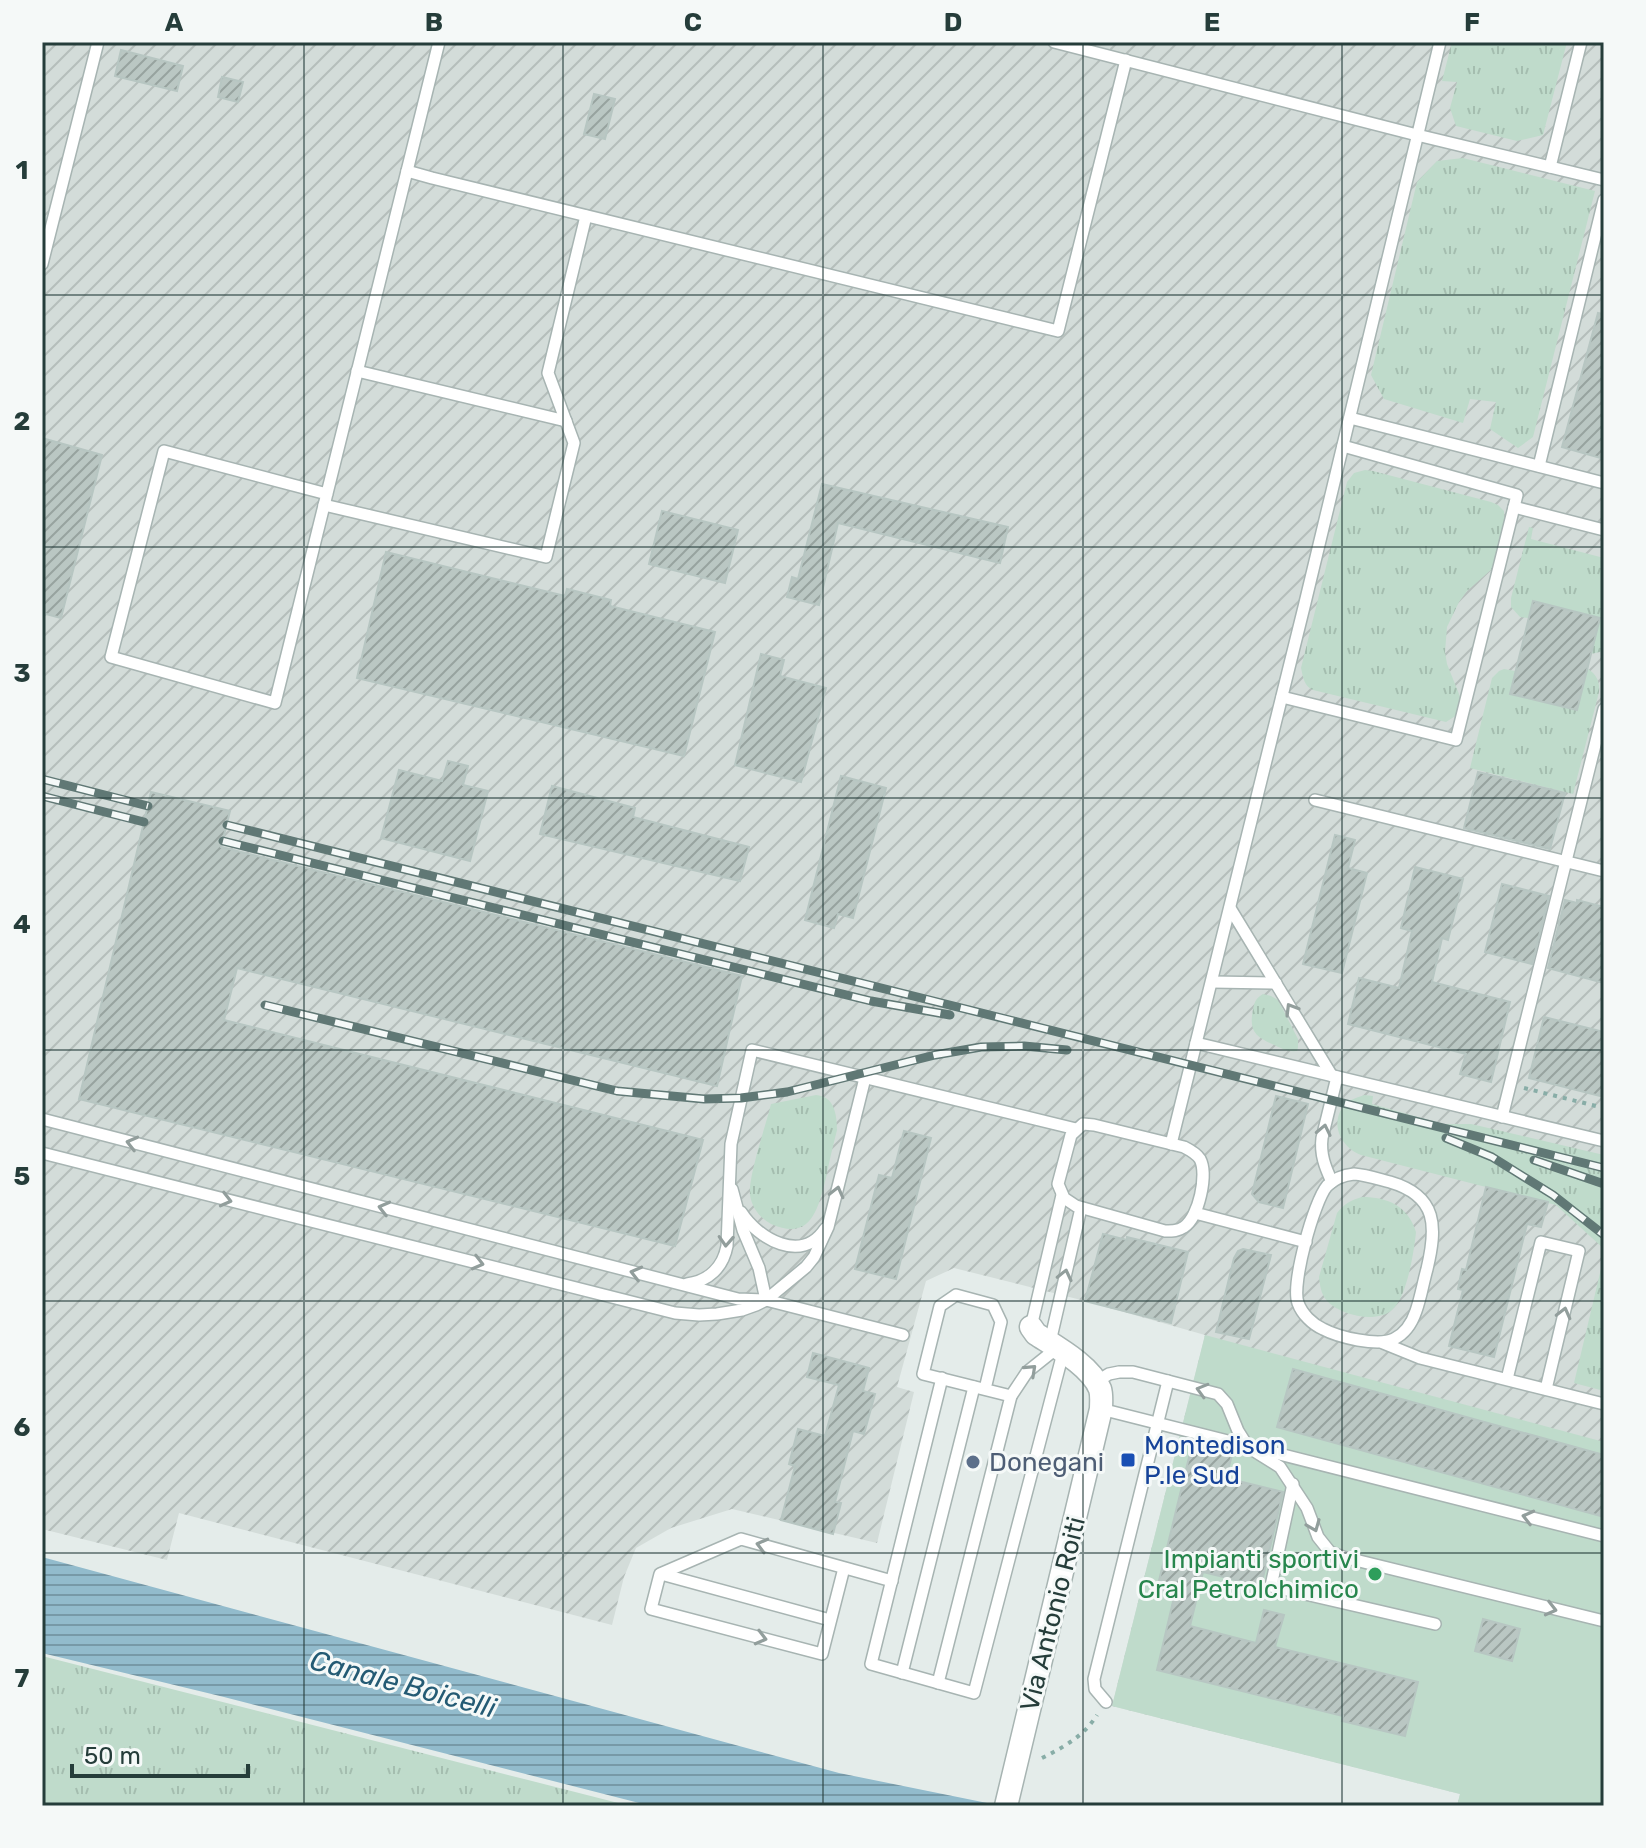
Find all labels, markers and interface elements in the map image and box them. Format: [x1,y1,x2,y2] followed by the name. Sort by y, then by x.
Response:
[165,7,184,38] text: A
[425,7,443,38] text: B
[684,7,702,38] text: C
[944,7,962,38] text: D
[1204,7,1220,38] text: E
[1464,7,1480,38] text: F
[16,155,28,186] text: 1
[14,406,30,437] text: 2
[13,658,31,689] text: 3
[13,909,31,940] text: 4
[1286,1003,1301,1018] one-way arrow
[1315,1123,1332,1137] one-way arrow
[126,1135,140,1152] one-way arrow
[14,1161,30,1192] text: 5
[827,1185,844,1199] one-way arrow
[219,1190,233,1207] one-way arrow
[378,1200,392,1217] one-way arrow
[718,1235,735,1248] one-way arrow
[471,1254,485,1271] one-way arrow
[629,1265,643,1282] one-way arrow
[1056,1269,1073,1283] one-way arrow
[1555,1307,1572,1321] one-way arrow
[1022,1364,1036,1379] one-way arrow
[1196,1382,1210,1399] one-way arrow
[14,1412,31,1443] text: 6
[1144,1430,1286,1491] place label: Montedison P.le Sud
[989,1447,1104,1478] place label: Donegani
[1119,1451,1137,1469] marker: Montedison P.le Sud
[964,1453,982,1471] marker: Donegani
[1522,1510,1536,1527] one-way arrow
[1014,1514,1092,1714] street label: Via Antonio Roiti
[1304,1518,1321,1532] one-way arrow
[756,1538,769,1555] one-way arrow
[1138,1544,1359,1605] place label: Impianti sportivi Cral Petrolchimico
[1366,1565,1384,1583] marker: Impianti sportivi Cral Petrolchimico
[1544,1600,1558,1617] one-way arrow
[754,1629,768,1646] one-way arrow
[306,1643,501,1725] water label: Canale Boicelli
[15,1663,30,1694] text: 7
[72,1728,248,1778] scale bar
[84,1742,141,1770] text: 50 m

